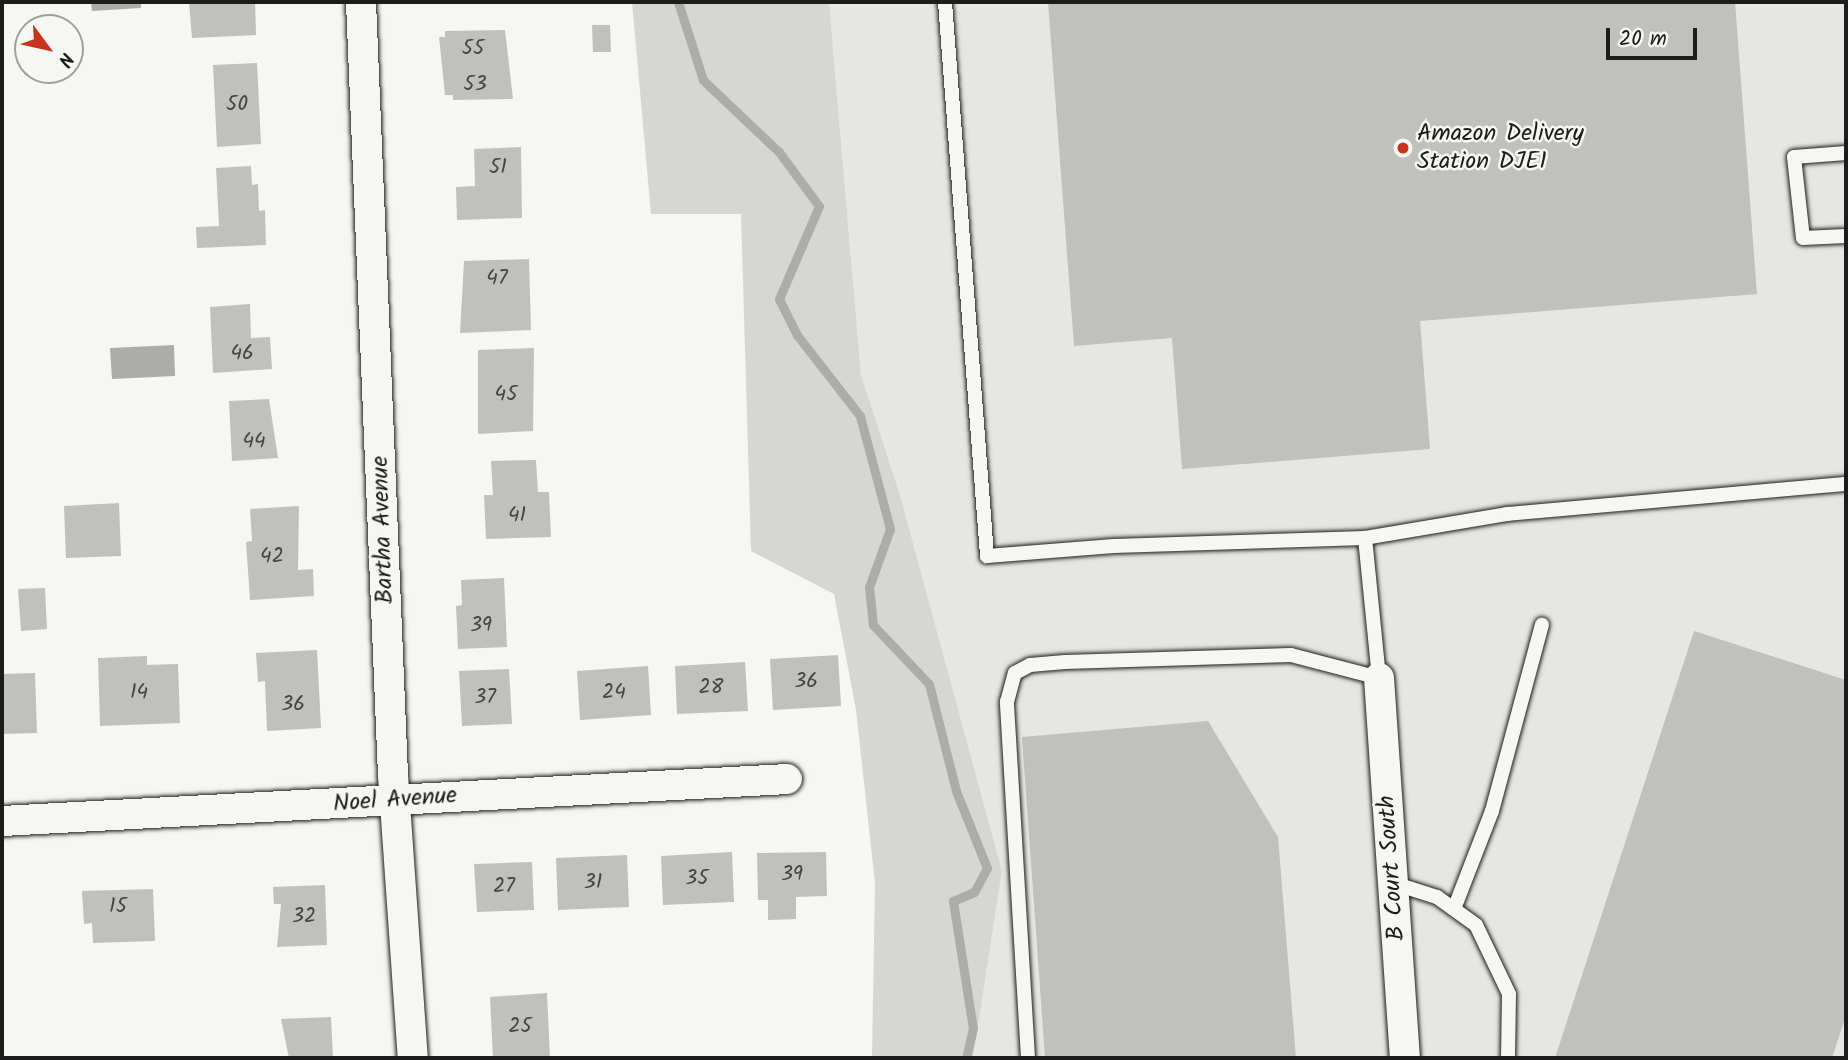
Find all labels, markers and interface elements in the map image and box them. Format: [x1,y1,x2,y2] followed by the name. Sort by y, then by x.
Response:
[14,14,84,84] north arrow
[1610,14,1701,58] scale bar
[1619,23,1667,56] text: 20 m
[462,36,484,62] house number: 55
[49,46,81,73] text: N
[463,72,487,98] house number: 53
[226,92,248,118] house number: 50
[1417,120,1584,176] place label: Amazon Delivery Station DJE1
[1395,140,1411,156] marker: Amazon Delivery Station DJE1
[489,155,507,181] house number: 51
[486,266,508,292] house number: 47
[230,341,254,367] house number: 46
[495,382,517,408] house number: 45
[242,429,266,455] house number: 44
[366,455,400,605] street label: Bartha Avenue
[508,503,526,529] house number: 41
[260,544,284,570] house number: 42
[470,613,492,639] house number: 39
[794,669,818,695] house number: 36
[699,675,723,701] house number: 28
[130,680,148,706] house number: 14
[602,680,626,706] house number: 24
[474,685,496,711] house number: 37
[281,692,305,718] house number: 36
[332,781,458,819] street label: Noel Avenue
[1373,794,1411,942] street label: B Court South
[781,862,803,888] house number: 39
[685,866,709,892] house number: 35
[584,870,602,896] house number: 31
[493,874,515,900] house number: 27
[109,894,127,920] house number: 15
[292,904,316,930] house number: 32
[508,1014,532,1040] house number: 25

